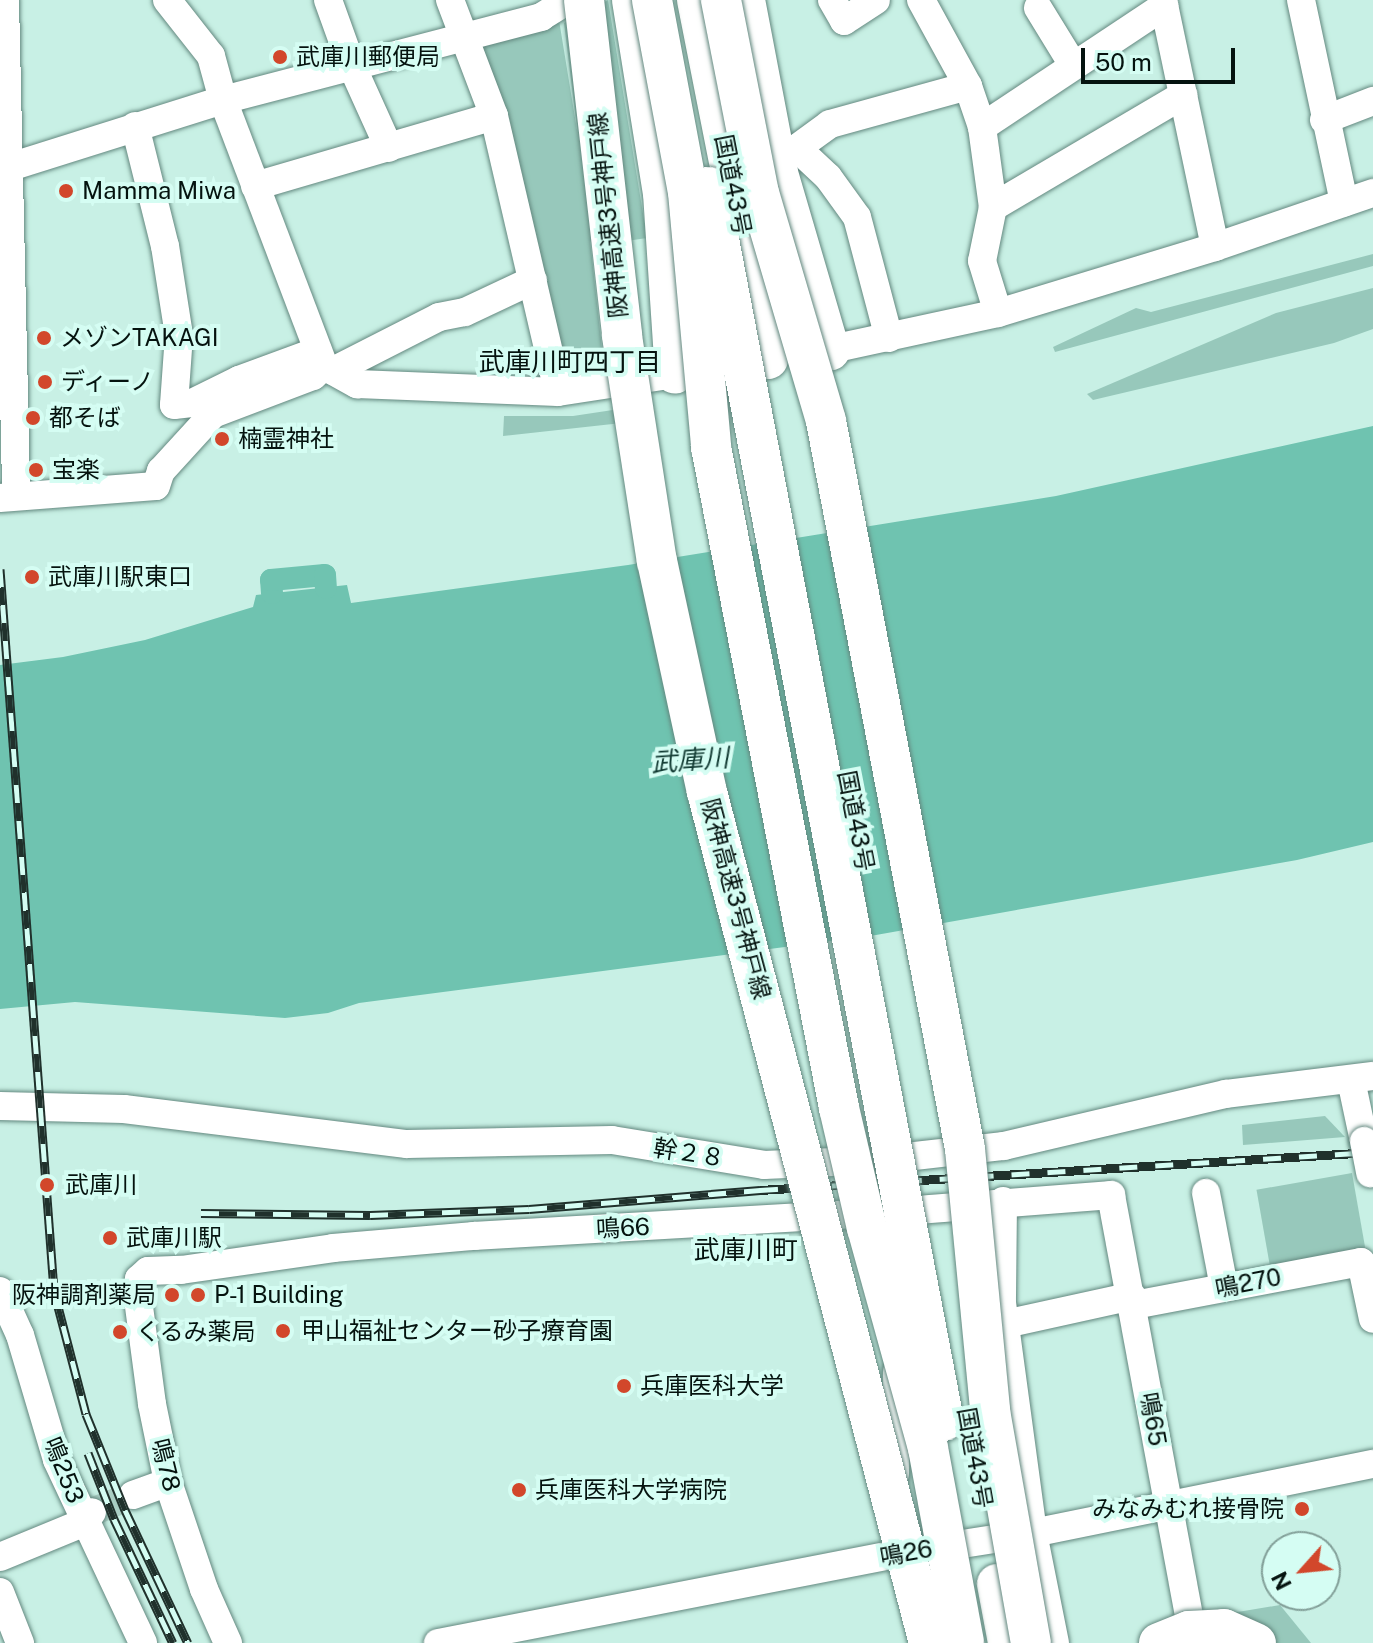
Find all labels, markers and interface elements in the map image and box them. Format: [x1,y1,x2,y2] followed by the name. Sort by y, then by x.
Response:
[1085,32,1239,82] scale bar
[296,43,440,71] place label: 武庫川郵便局
[271,48,289,66] marker: 武庫川郵便局
[1095,48,1152,76] text: 50 m
[583,111,633,319] street label: 阪神高速3号神戸線
[709,132,757,238] street label: 国道43号
[82,177,236,205] place label: Mamma Miwa
[57,182,75,200] marker: Mamma Miwa
[60,324,218,352] place label: メゾンTAKAGI
[35,329,53,347] marker: メゾンTAKAGI
[479,346,661,378] district label: 武庫川町四丁目
[61,368,157,396] place label: ディーノ
[36,373,54,391] marker: ディーノ
[49,404,121,432] place label: 都そば
[24,409,42,427] marker: 都そば
[238,425,334,453] place label: 楠霊神社
[213,430,231,448] marker: 楠霊神社
[52,456,100,484] place label: 宝楽
[27,461,45,479] marker: 宝楽
[48,563,192,591] place label: 武庫川駅東口
[23,568,41,586] marker: 武庫川駅東口
[650,742,730,778] water label: 武庫川
[832,768,880,874] street label: 国道43号
[695,795,777,1003] street label: 阪神高速3号神戸線
[651,1133,727,1173] street label: 幹２８
[65,1171,137,1199] place label: 武庫川
[36,1174,58,1196] marker: 武庫川
[595,1212,651,1244] street label: 鳴66
[126,1224,222,1252] place label: 武庫川駅
[101,1229,119,1247] marker: 武庫川駅
[694,1234,798,1266] district label: 武庫川町
[1212,1262,1284,1304] street label: 鳴270
[12,1281,156,1309] place label: 阪神調剤薬局
[214,1281,344,1309] place label: P-1 Building
[163,1286,181,1304] marker: 阪神調剤薬局
[189,1286,207,1304] marker: P-1 Building
[301,1317,613,1345] place label: 甲山福祉センター砂子療育園
[136,1318,256,1346] place label: くるみ薬局
[272,1320,294,1342] marker: 甲山福祉センター砂子療育園
[111,1323,129,1341] marker: くるみ薬局
[640,1372,784,1400] place label: 兵庫医科大学
[615,1377,633,1395] marker: 兵庫医科大学
[1134,1390,1172,1448] street label: 鳴65
[952,1405,998,1511] street label: 国道43号
[38,1433,90,1507] street label: 鳴253
[146,1436,186,1494] street label: 鳴78
[535,1476,727,1504] place label: 兵庫医科大学病院
[510,1481,528,1499] marker: 兵庫医科大学病院
[1092,1495,1284,1523] place label: みなみむれ接骨院
[1291,1498,1313,1520] marker: みなみむれ接骨院
[1261,1531,1341,1611] north arrow
[877,1534,935,1572] street label: 鳴26
[1266,1567,1297,1595] text: N

